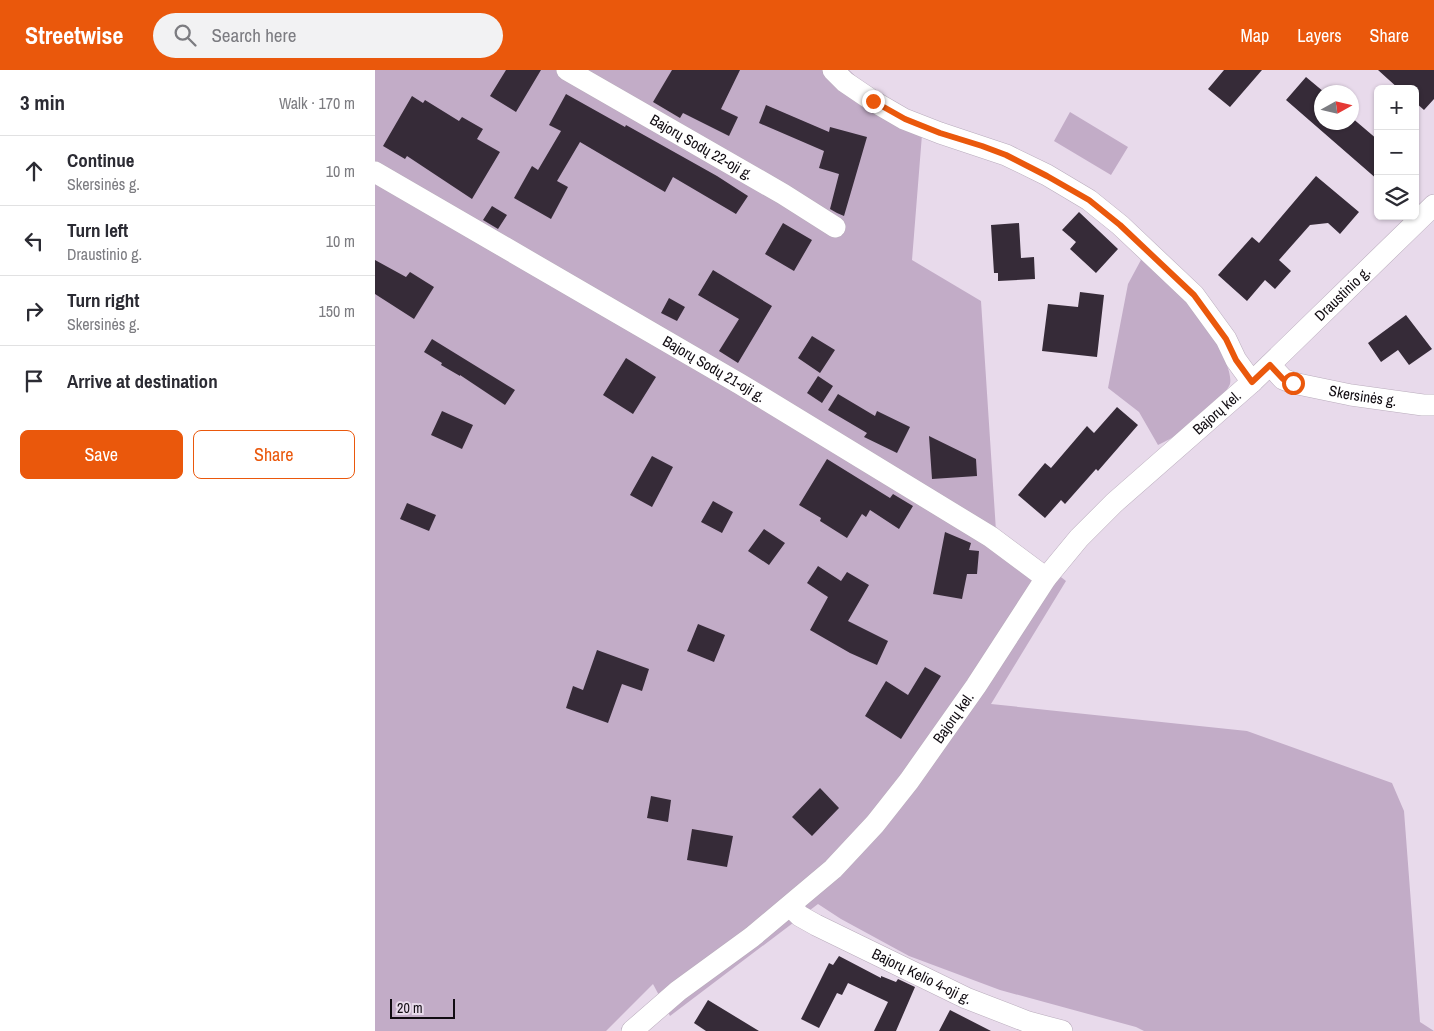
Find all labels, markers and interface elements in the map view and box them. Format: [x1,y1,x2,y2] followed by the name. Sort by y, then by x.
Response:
[153,13,503,58] search box
[25,19,123,51] text: Streetwise
[171,21,199,49] icon: search
[211,22,296,48] text: Search here
[1241,23,1269,48] text: Map
[1297,23,1342,48] text: Layers
[1370,23,1409,48] text: Share
[1314,85,1359,130] north arrow
[1374,85,1419,220] map controls
[1374,85,1419,130] button: +
[20,88,65,117] text: 3 min
[862,90,885,113] route end
[279,92,355,114] text: Walk · 170 m
[646,109,757,185] street label: Bajorų Sodų 22-oji g.
[1374,130,1419,175] button: −
[67,147,135,173] text: Continue
[20,157,48,185] icon: ahead
[326,160,355,182] text: 10 m
[67,173,140,195] text: Skersinės g.
[1374,175,1419,220] button: layers
[67,217,128,243] text: Turn left
[20,227,48,255] icon: left
[326,230,355,252] text: 10 m
[67,243,142,265] text: Draustinio g.
[1310,261,1375,326] street label: Draustinio g.
[67,287,139,313] text: Turn right
[20,297,48,325] icon: right
[319,300,355,322] text: 150 m
[67,313,140,335] text: Skersinės g.
[659,330,769,407] street label: Bajorų Sodų 21-oji g.
[20,367,48,395] icon: arrive
[67,368,218,394] text: Arrive at destination
[1282,372,1305,395] route start
[1327,380,1398,411] street label: Skersinės g.
[1188,385,1245,439] street label: Bajorų kel.
[20,430,183,479] button: Save
[193,430,355,479] button: Share
[928,688,978,747] street label: Bajorų kel.
[869,943,974,1009] street label: Bajorų Kelio 4-oji g.
[390,996,455,1019] scale bar
[397,999,423,1017] text: 20 m

